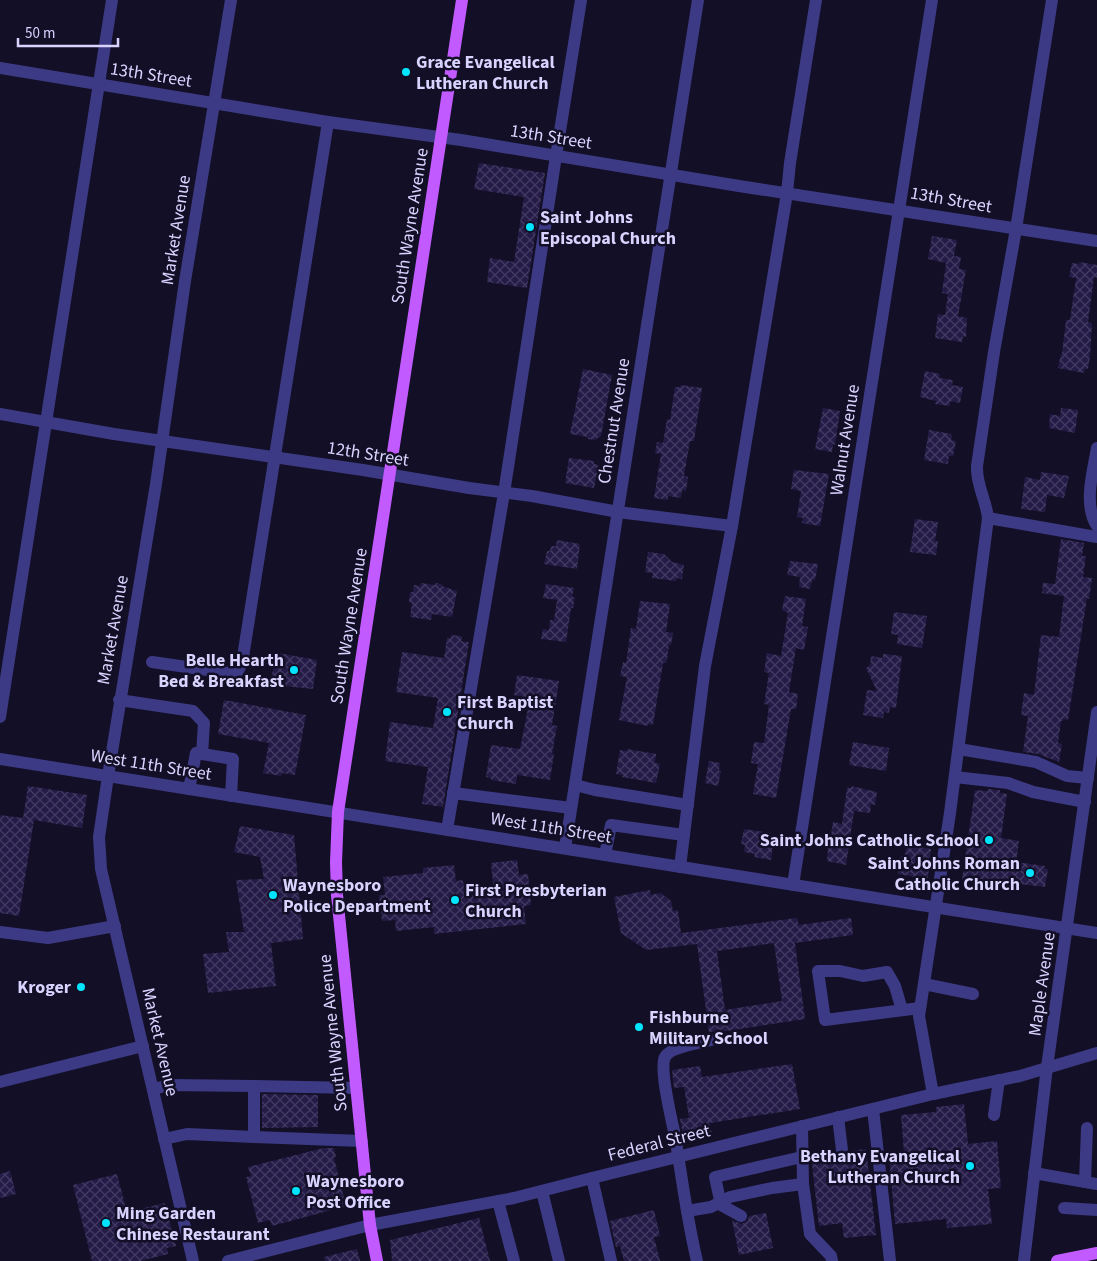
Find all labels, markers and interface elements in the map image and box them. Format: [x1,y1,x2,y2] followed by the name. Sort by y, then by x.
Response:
[18,15,118,47] scale bar
[25,23,55,44] text: 50 m
[416,50,555,96] place label: Grace Evangelical Lutheran Church
[108,56,194,94] street label: 13th Street
[400,66,412,78] marker: Grace Evangelical Lutheran Church
[508,118,594,156] street label: 13th Street
[385,146,435,306] street label: South Wayne Avenue
[155,173,197,287] street label: Market Avenue
[908,181,994,219] street label: 13th Street
[540,205,676,251] place label: Saint Johns Episcopal Church
[524,221,536,233] marker: Saint Johns Episcopal Church
[592,356,636,486] street label: Chestnut Avenue
[824,383,866,497] street label: Walnut Avenue
[325,435,411,473] street label: 12th Street
[324,546,374,706] street label: South Wayne Avenue
[91,573,135,687] street label: Market Avenue
[158,648,284,694] place label: Belle Hearth Bed & Breakfast
[288,664,300,676] marker: Belle Hearth Bed & Breakfast
[457,690,553,736] place label: First Baptist Church
[441,706,453,718] marker: First Baptist Church
[89,743,213,787] street label: West 11th Street
[489,806,613,850] street label: West 11th Street
[760,828,979,853] place label: Saint Johns Catholic School
[983,834,995,846] marker: Saint Johns Catholic School
[867,851,1020,897] place label: Saint Johns Roman Catholic Church
[1024,867,1036,879] marker: Saint Johns Roman Catholic Church
[283,873,431,919] place label: Waynesboro Police Department
[465,878,607,924] place label: First Presbyterian Church
[267,889,279,901] marker: Waynesboro Police Department
[449,894,461,906] marker: First Presbyterian Church
[1022,930,1062,1038] street label: Maple Avenue
[312,953,354,1113] street label: South Wayne Avenue
[17,975,72,1000] place label: Kroger
[75,981,87,993] marker: Kroger
[135,985,185,1099] street label: Market Avenue
[649,1005,768,1051] place label: Fishburne Military School
[633,1021,645,1033] marker: Fishburne Military School
[605,1118,713,1168] street label: Federal Street
[800,1144,960,1190] place label: Bethany Evangelical Lutheran Church
[964,1160,976,1172] marker: Bethany Evangelical Lutheran Church
[306,1169,404,1215] place label: Waynesboro Post Office
[290,1185,302,1197] marker: Waynesboro Post Office
[116,1201,270,1247] place label: Ming Garden Chinese Restaurant
[100,1217,112,1229] marker: Ming Garden Chinese Restaurant

